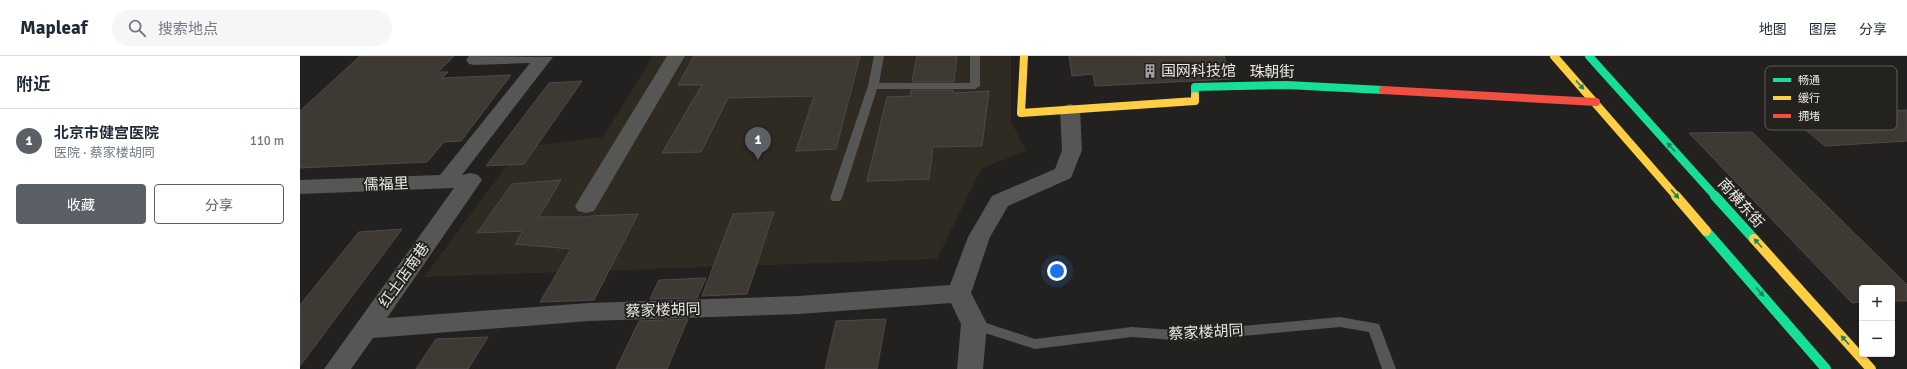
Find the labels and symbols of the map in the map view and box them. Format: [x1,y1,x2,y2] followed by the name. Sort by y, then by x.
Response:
[1161,62,1236,80] place label: 国网科技馆
[1142,63,1158,79] building icon: 国网科技馆
[1249,63,1295,81] street label: 珠朝街
[1765,66,1897,130] legend
[1798,74,1820,87] text: 畅通
[1576,80,1585,90] one-way arrow
[1798,92,1820,105] text: 缓行
[1798,110,1820,123] text: 拥堵
[745,127,771,160] pin: 1
[1666,142,1676,152] one-way arrow
[363,174,409,194] street label: 儒福里
[1714,175,1768,231] street label: 南横东街
[1670,188,1679,199] one-way arrow
[375,239,433,311] street label: 红土店南巷
[1754,239,1763,248] one-way arrow
[1047,261,1067,281] your location
[1755,287,1764,297] one-way arrow
[625,300,701,320] street label: 蔡家楼胡同
[1168,321,1244,343] street label: 蔡家楼胡同
[1840,335,1850,345] one-way arrow

